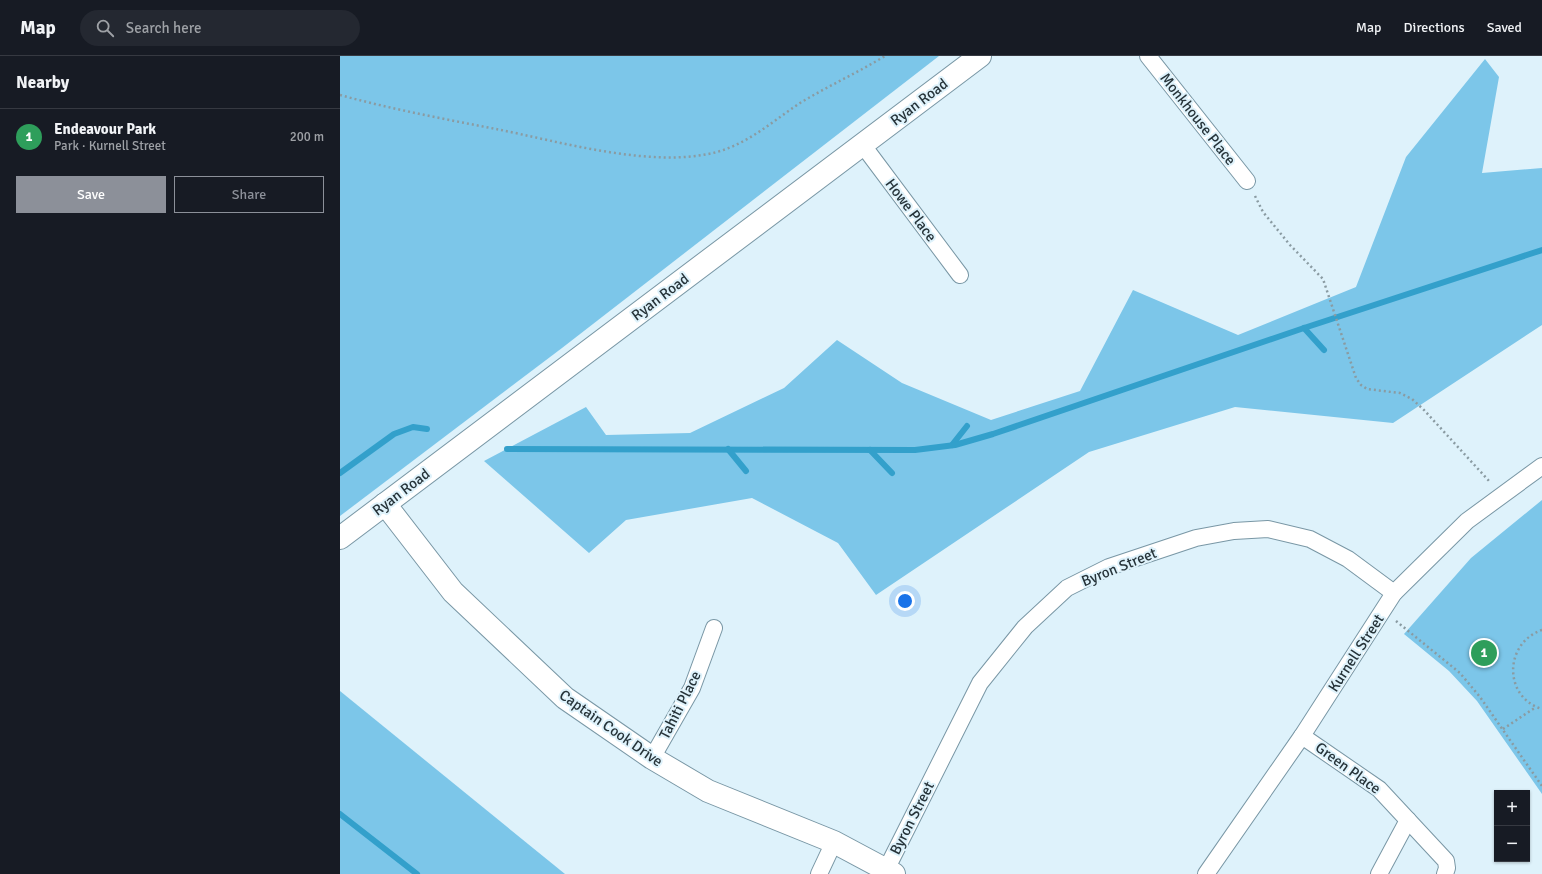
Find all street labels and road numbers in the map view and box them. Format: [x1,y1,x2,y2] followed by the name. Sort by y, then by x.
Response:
[1156,69,1240,169] street label: Monkhouse Place
[887,75,951,129] street label: Ryan Road
[881,175,941,245] street label: Howe Place
[628,270,692,324] street label: Ryan Road
[369,465,433,519] street label: Ryan Road
[1079,544,1159,590] street label: Byron Street
[1324,611,1388,695] street label: Kurnell Street
[655,668,705,742] street label: Tahiti Place
[556,686,666,770] street label: Captain Cook Drive
[1312,738,1384,798] street label: Green Place
[886,779,938,857] street label: Byron Street

